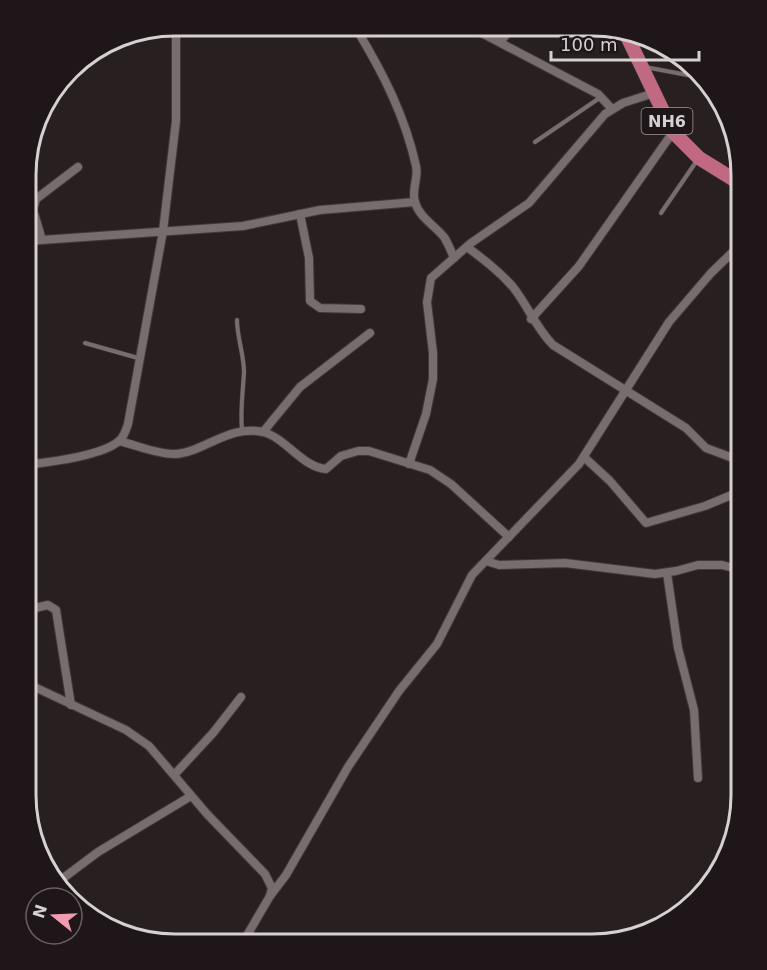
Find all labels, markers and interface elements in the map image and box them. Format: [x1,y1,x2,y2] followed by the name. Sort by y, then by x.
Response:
[551,24,700,62] scale bar
[560,34,618,55] text: 100 m
[642,108,692,134] road number: NH6
[24,886,84,946] north arrow
[29,902,51,921] text: N

